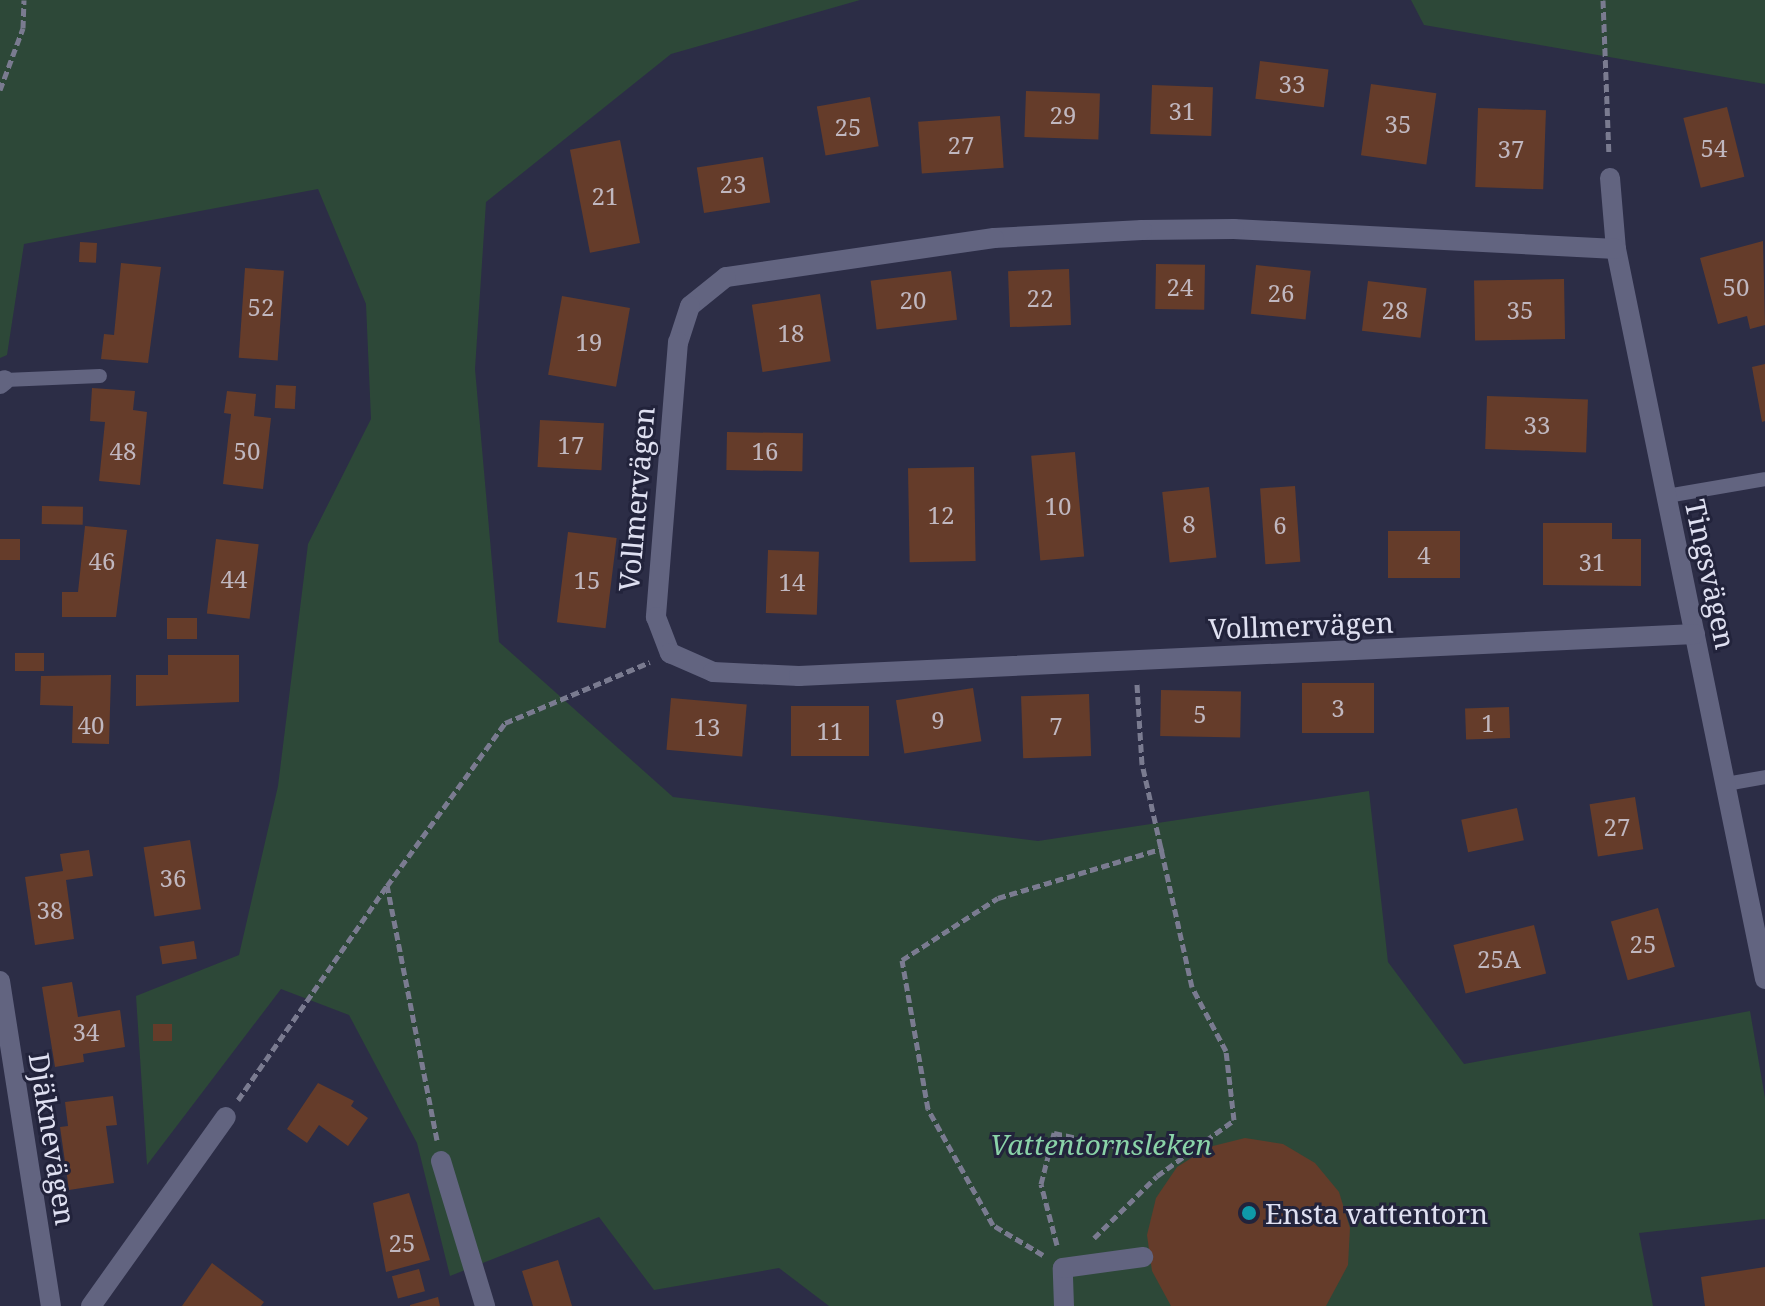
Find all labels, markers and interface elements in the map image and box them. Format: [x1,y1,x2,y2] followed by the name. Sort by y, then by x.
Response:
[1279,70,1305,98] house number: 33
[1169,97,1195,125] house number: 31
[1050,101,1076,129] house number: 29
[1385,110,1411,138] house number: 35
[835,113,861,141] house number: 25
[948,131,974,159] house number: 27
[1701,134,1727,162] house number: 54
[1498,135,1524,163] house number: 37
[720,170,746,198] house number: 23
[592,182,618,210] house number: 21
[1167,273,1193,301] house number: 24
[1723,273,1749,301] house number: 50
[1268,279,1294,307] house number: 26
[1027,284,1053,312] house number: 22
[900,286,926,314] house number: 20
[248,293,274,321] house number: 52
[1382,296,1408,324] house number: 28
[1507,296,1533,324] house number: 35
[778,319,804,347] house number: 18
[576,328,602,356] house number: 19
[611,405,661,593] street label: Vollmervägen
[1524,411,1550,439] house number: 33
[558,431,584,459] house number: 17
[110,437,136,465] house number: 48
[234,437,260,465] house number: 50
[752,437,778,465] house number: 16
[1045,492,1071,520] house number: 10
[1679,496,1743,652] street label: Tingsvägen
[928,501,954,529] house number: 12
[1182,510,1196,538] house number: 8
[1273,511,1287,539] house number: 6
[1417,541,1431,569] house number: 4
[89,547,115,575] house number: 46
[1579,548,1605,576] house number: 31
[221,565,247,593] house number: 44
[574,566,600,594] house number: 15
[779,568,805,596] house number: 14
[1208,605,1394,645] street label: Vollmervägen
[1331,694,1345,722] house number: 3
[1193,700,1207,728] house number: 5
[931,706,945,734] house number: 9
[1481,709,1495,737] house number: 1
[78,711,104,739] house number: 40
[1049,712,1063,740] house number: 7
[694,713,720,741] house number: 13
[817,717,843,745] house number: 11
[1604,813,1630,841] house number: 27
[160,864,186,892] house number: 36
[37,896,63,924] house number: 38
[1630,930,1656,958] house number: 25
[1477,945,1521,973] house number: 25A
[73,1018,99,1046] house number: 34
[23,1050,83,1228] street label: Djäknevägen
[990,1127,1212,1161] park label: Vattentornsleken
[1265,1196,1488,1230] place label: Ensta vattentorn
[1240,1204,1258,1222] marker: Ensta vattentorn
[389,1229,415,1257] house number: 25

